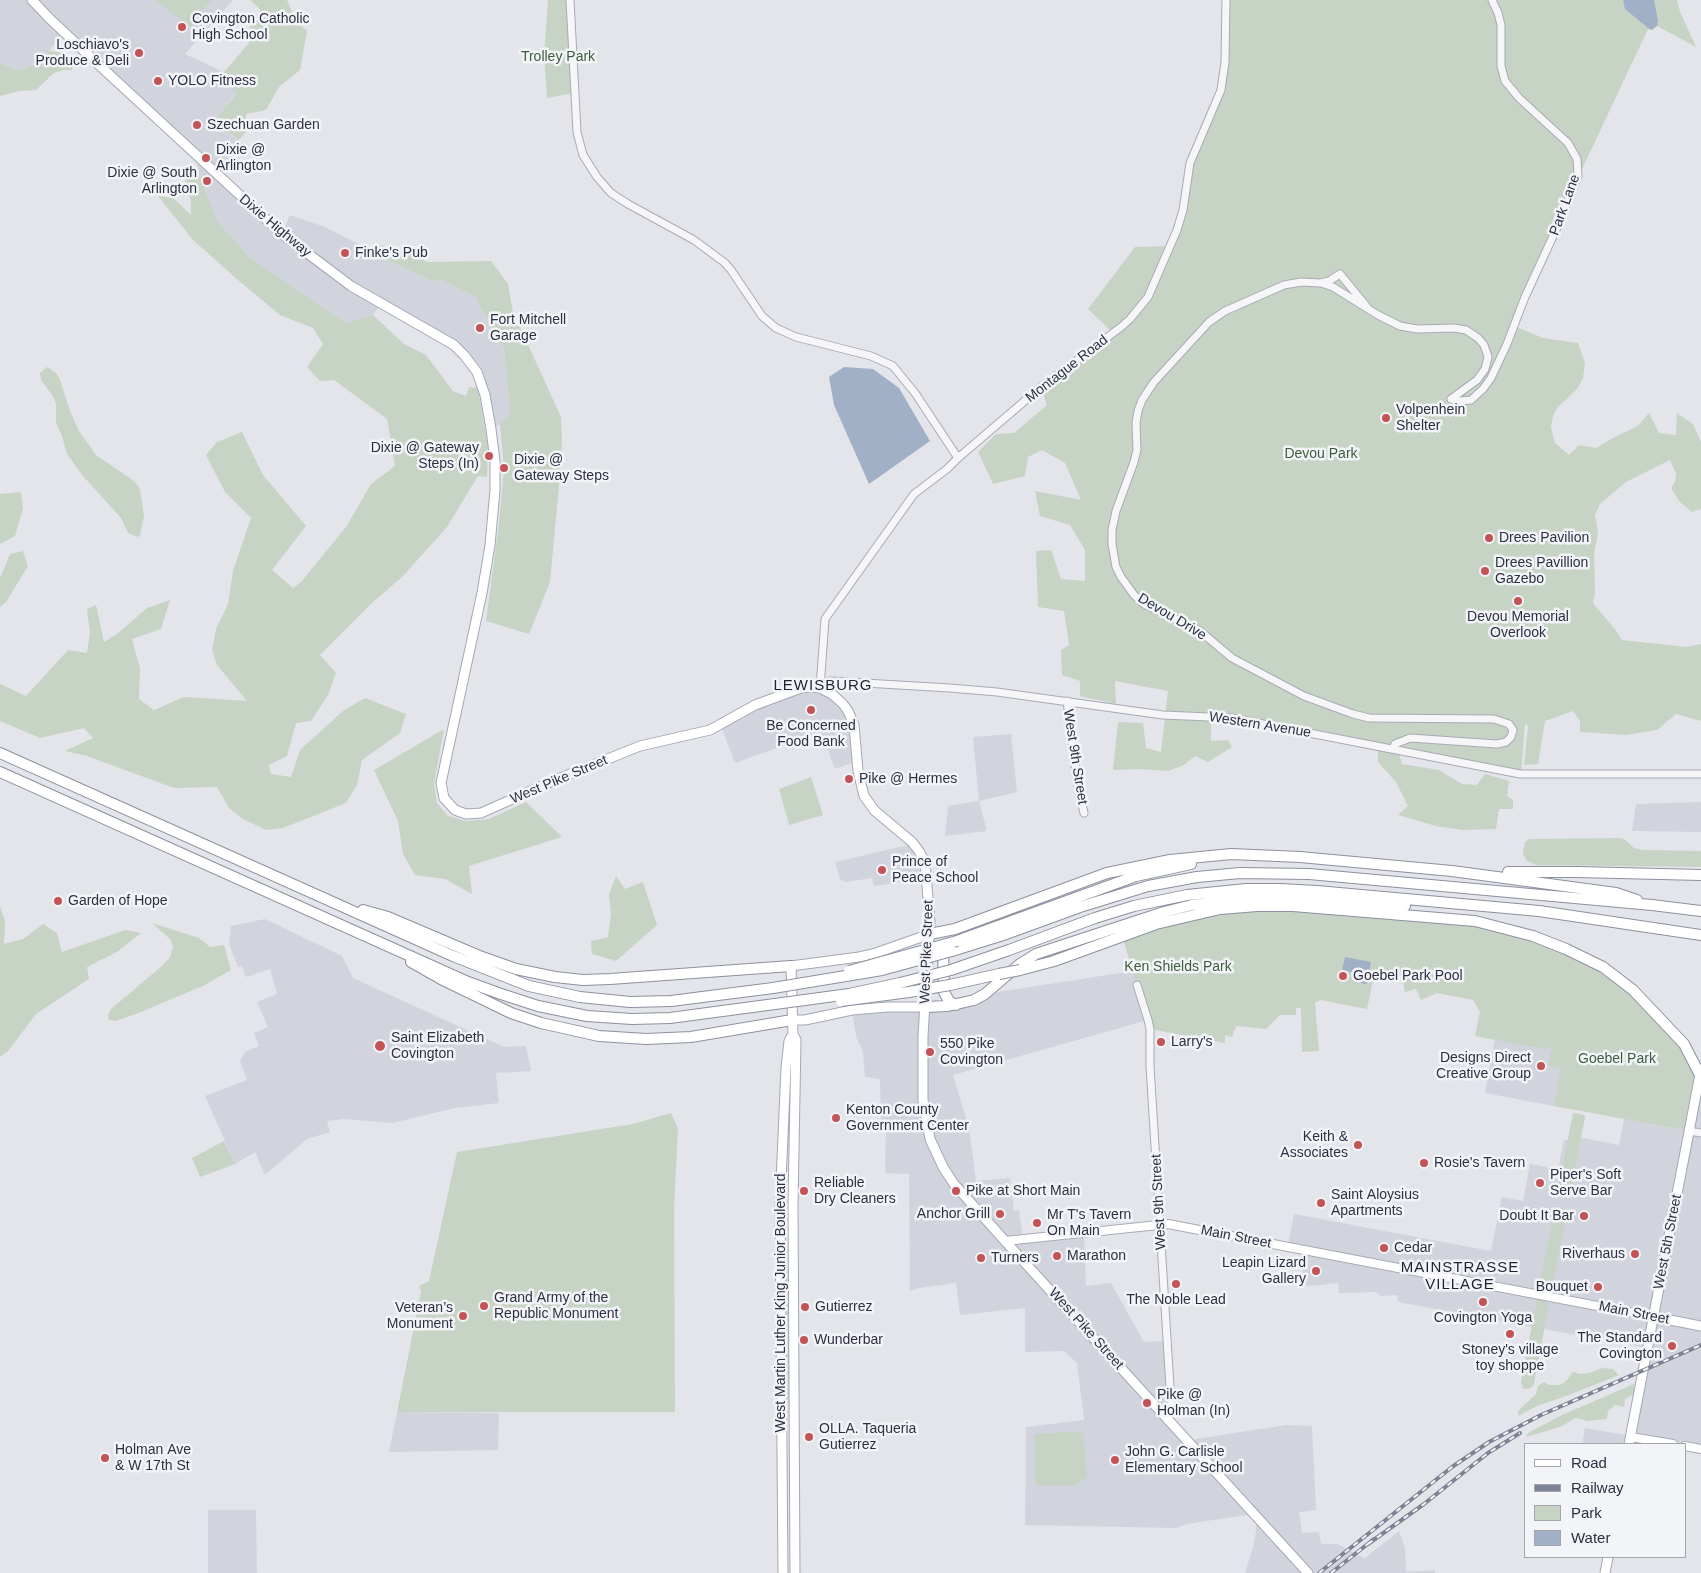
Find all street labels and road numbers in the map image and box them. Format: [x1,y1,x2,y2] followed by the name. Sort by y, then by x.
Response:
[1546,172,1584,238] street label: Park Lane
[236,191,314,261] street label: Dixie Highway
[1023,332,1111,406] street label: Montague Road
[1135,590,1209,644] street label: Devou Drive
[1059,708,1091,806] street label: West 9th Street
[1208,709,1312,741] street label: Western Avenue
[508,752,610,808] street label: West Pike Street
[917,900,937,1004] street label: West Pike Street
[1148,1154,1170,1250] street label: West 9th Street
[773,1174,789,1432] street label: West Martin Luther King Junior Boulevard
[1651,1193,1685,1291] street label: West 5th Street
[1199,1222,1273,1252] street label: Main Street
[1045,1285,1127,1373] street label: West Pike Street
[1597,1298,1671,1328] street label: Main Street

